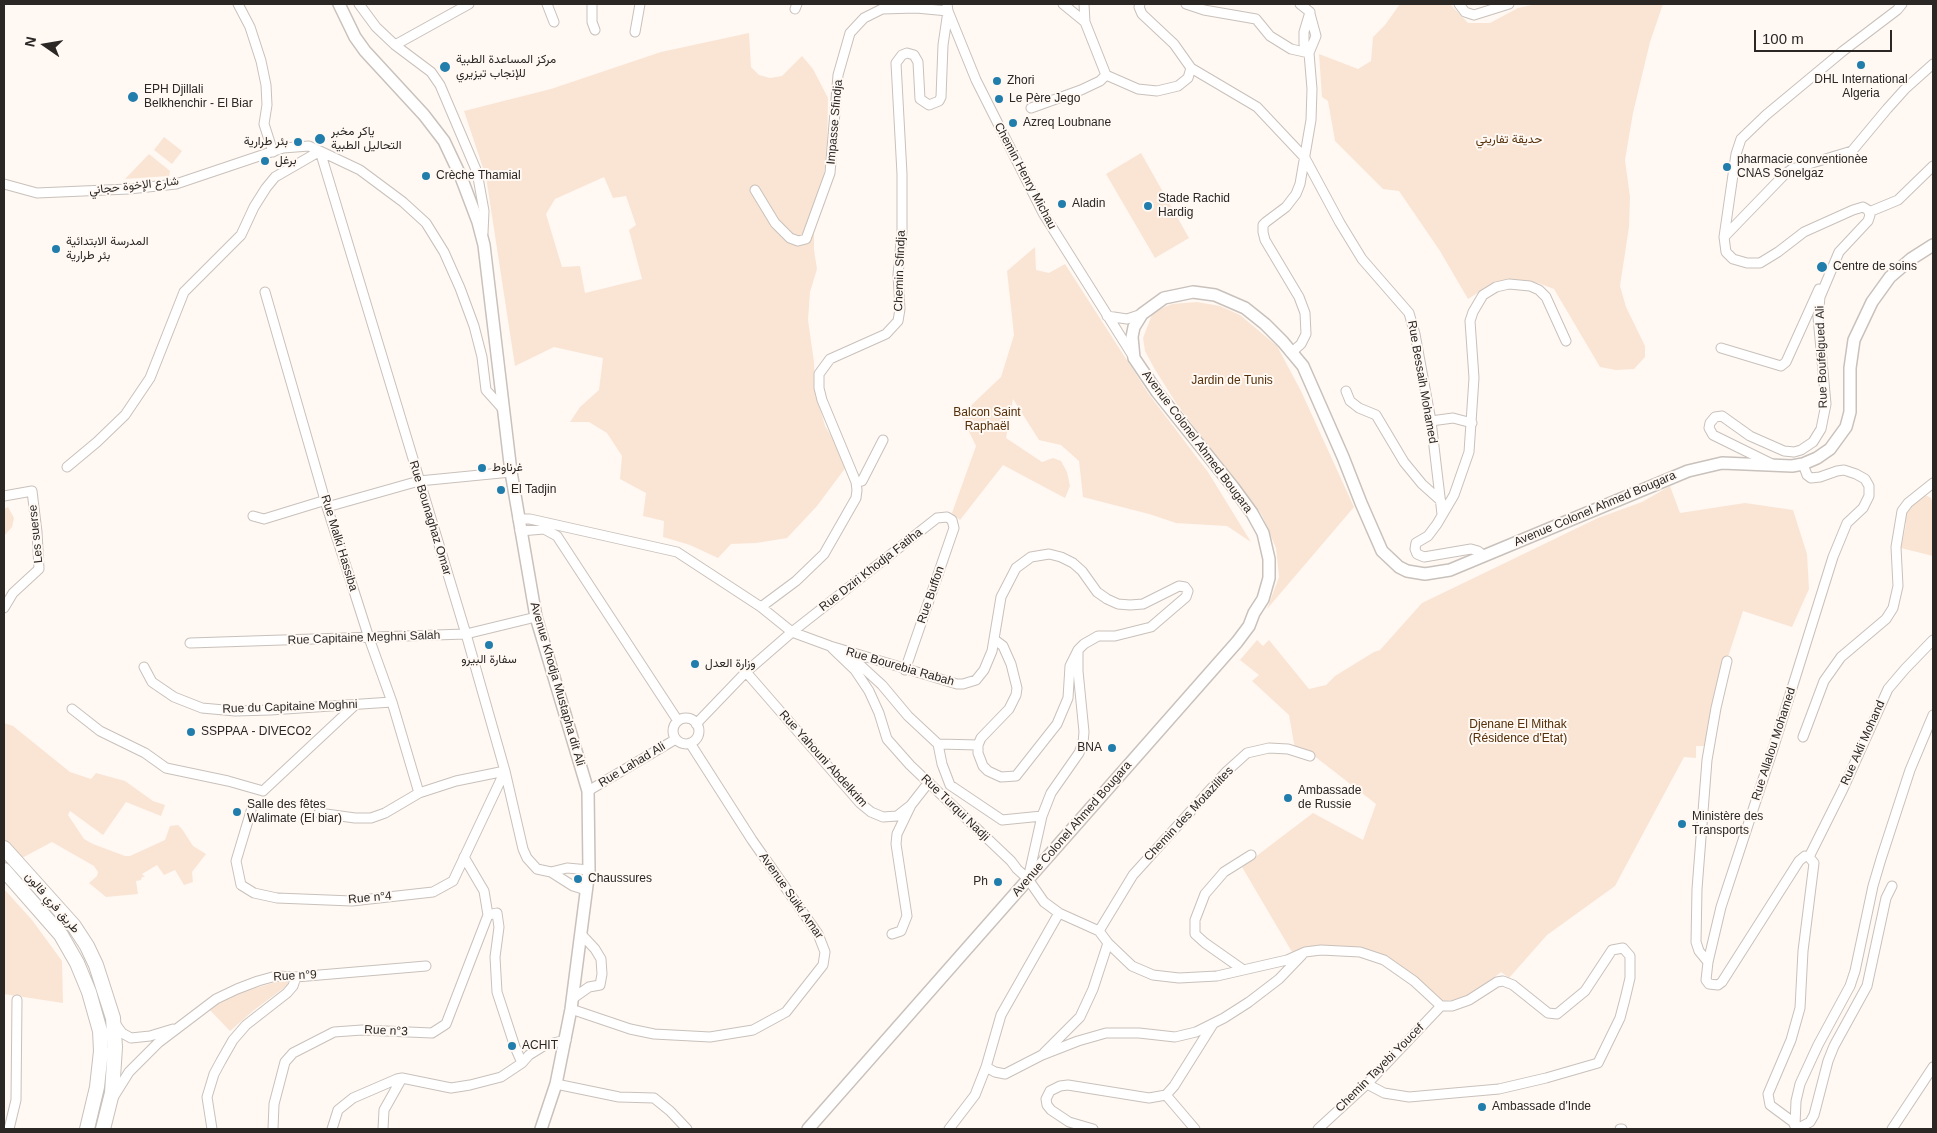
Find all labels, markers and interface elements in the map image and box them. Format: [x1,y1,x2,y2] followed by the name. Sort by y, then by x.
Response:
[20,20,70,70] north arrow
[1757,20,1894,52] scale bar
[1762,30,1804,47] text: 100 m
[21,35,39,48] text: N
[456,53,556,81] place label: مركز المساعدة الطبية للإنجاب تيزيري
[1855,59,1867,71] marker: DHL International Algeria
[438,60,452,74] marker: مركز المساعدة الطبية للإنجاب تيزيري
[1814,73,1908,101] place label: DHL International Algeria
[1007,74,1034,88] place label: Zhori
[991,75,1003,87] marker: Zhori
[824,79,846,165] street label: Impasse Sfindja
[144,83,253,111] place label: EPH Djillali Belkhenchir - El Biar
[126,90,140,104] marker: EPH Djillali Belkhenchir - El Biar
[1009,92,1080,106] place label: Le Père Jego
[993,93,1005,105] marker: Le Père Jego
[1023,116,1111,130] place label: Azreq Loubnane
[1007,117,1019,129] marker: Azreq Loubnane
[991,120,1059,232] street label: Chemin Henry Michau
[331,125,402,153] place label: ياكر مخبر التحاليل الطبية
[313,132,327,146] marker: ياكر مخبر التحاليل الطبية
[1476,133,1542,147] park label: حديقة تفاريتي
[244,135,288,149] place label: بئر طرارية
[292,136,304,148] marker: بئر طرارية
[1737,153,1868,181] place label: pharmacie conventionèe CNAS Sonelgaz
[275,154,297,168] place label: برغل
[259,155,271,167] marker: برغل
[1721,161,1733,173] marker: pharmacie conventionèe CNAS Sonelgaz
[436,169,521,183] place label: Crèche Thamial
[420,170,432,182] marker: Crèche Thamial
[89,174,179,198] street label: شارع الإخوة حجاني
[1158,192,1230,220] place label: Stade Rachid Hardig
[1072,197,1105,211] place label: Aladin
[1056,198,1068,210] marker: Aladin
[1142,200,1154,212] marker: Stade Rachid Hardig
[891,230,909,312] street label: Chemin Sfindja
[66,235,149,263] place label: المدرسة الابتدائية بئر طرارية
[50,243,62,255] marker: المدرسة الابتدائية بئر طرارية
[1815,260,1829,274] marker: Centre de soins
[1833,260,1917,274] place label: Centre de soins
[1813,305,1831,409] street label: Rue Boufelgued Ali
[1404,319,1440,445] street label: Rue Bessaih Mohamed
[1139,368,1255,516] street label: Avenue Colonel Ahmed Bougara
[1191,374,1273,388] park label: Jardin de Tunis
[953,406,1021,434] park label: Balcon Saint Raphaël
[406,459,454,577] street label: Rue Bounaghaz Omar
[492,461,523,475] place label: غرناوط
[476,462,488,474] marker: غرناوط
[1512,468,1678,550] street label: Avenue Colonel Ahmed Bougara
[511,483,556,497] place label: El Tadjin
[495,484,507,496] marker: El Tadjin
[317,493,361,593] street label: Rue Malki Hassiba
[26,504,46,564] street label: Les suerse
[817,525,925,615] street label: Rue Dziri Khodja Fatiha
[914,564,948,626] street label: Rue Buffon
[527,600,587,768] street label: Avenue Khodja Mustapha dit Ali
[287,628,441,648] street label: Rue Capitaine Meghni Salah
[483,639,495,651] marker: سفارة البيرو
[844,645,956,689] street label: Rue Bourebia Rabah
[461,653,517,667] place label: سفارة البيرو
[705,657,756,671] place label: وزارة العدل
[689,658,701,670] marker: وزارة العدل
[1749,686,1799,802] street label: Rue Allalou Mohamed
[222,697,358,717] street label: Rue du Capitaine Moghni
[1838,698,1888,788] street label: Rue Akli Mohand
[776,708,870,810] street label: Rue Yahouni Abdelkrim
[1469,718,1567,746] park label: Djenane El Mithak (Résidence d'Etat)
[201,725,311,739] place label: SSPPAA - DIVECO2
[185,726,197,738] marker: SSPPAA - DIVECO2
[596,739,668,791] street label: Rue Lahad Ali
[1077,741,1102,755] place label: BNA
[1106,742,1118,754] marker: BNA
[1009,758,1135,900] street label: Avenue Colonel Ahmed Bougara
[1141,764,1237,864] street label: Chemin des Motazilites
[918,772,992,844] street label: Rue Turqui Nadji
[1298,784,1361,812] place label: Ambassade de Russie
[1282,792,1294,804] marker: Ambassade de Russie
[247,798,342,826] place label: Salle des fêtes Walimate (El biar)
[231,806,243,818] marker: Salle des fêtes Walimate (El biar)
[1692,810,1763,838] place label: Ministère des Transports
[1676,818,1688,830] marker: Ministère des Transports
[756,850,826,942] street label: Avenue Suiki Amar
[22,870,82,936] street label: طريق فري فالون
[588,872,652,886] place label: Chaussures
[572,873,584,885] marker: Chaussures
[973,875,988,889] place label: Ph
[992,876,1004,888] marker: Ph
[348,889,392,907] street label: Rue n°4
[273,968,317,984] street label: Rue n°9
[1333,1021,1427,1115] street label: Chemin Tayebi Youcef
[364,1023,408,1039] street label: Rue n°3
[522,1039,558,1053] place label: ACHIT
[506,1040,518,1052] marker: ACHIT
[1492,1100,1591,1114] place label: Ambassade d'Inde
[1476,1101,1488,1113] marker: Ambassade d'Inde

